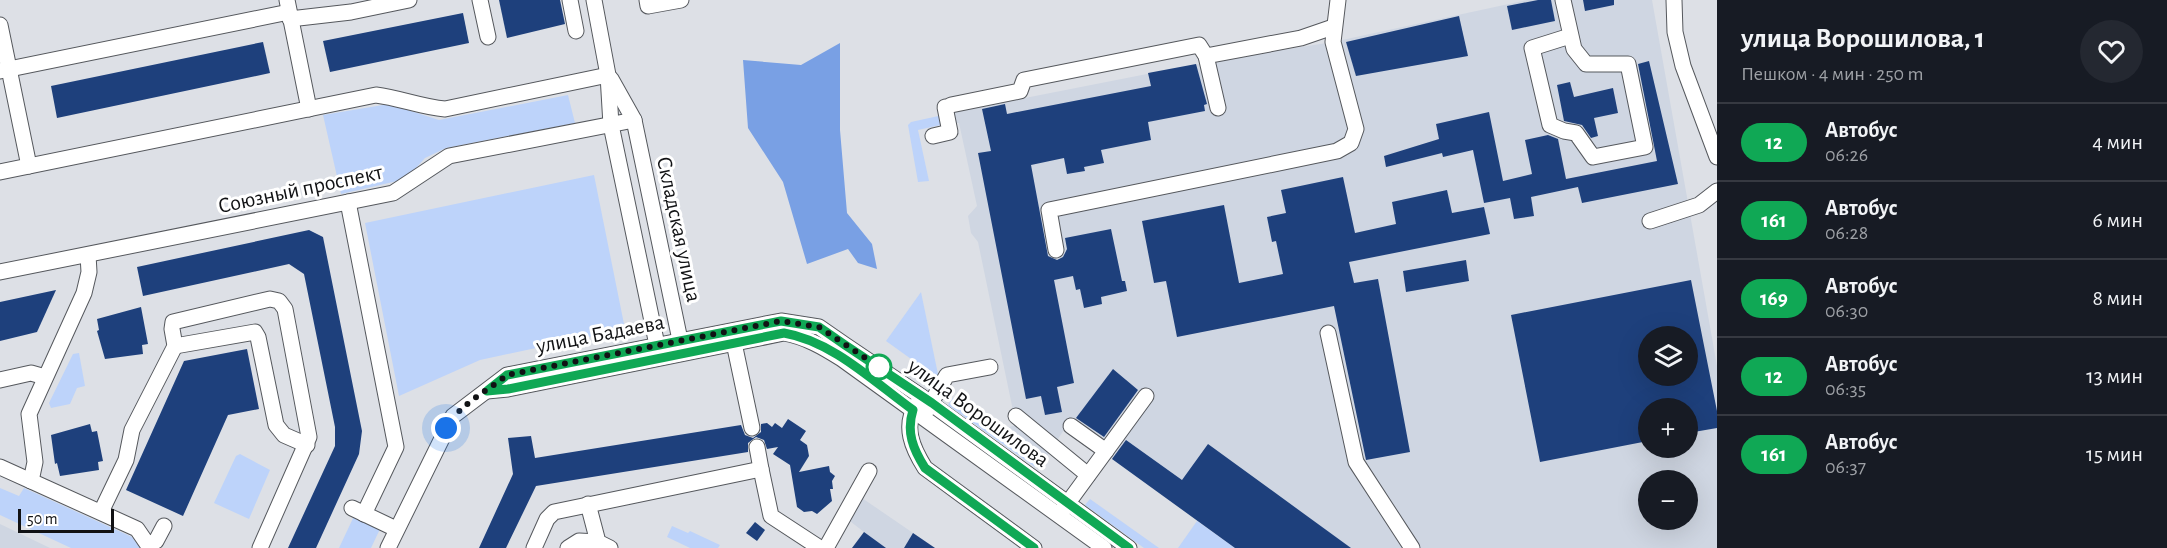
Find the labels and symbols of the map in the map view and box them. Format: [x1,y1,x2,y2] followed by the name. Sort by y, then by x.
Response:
[653,155,705,304] street label: Складская улица
[216,161,385,217] street label: Союзный проспект
[533,311,666,357] street label: улица Бадаева
[866,354,892,380] unlabelled marker
[903,354,1053,471] street label: улица Ворошилова
[431,413,461,443] your location
[18,506,114,534] scale bar

